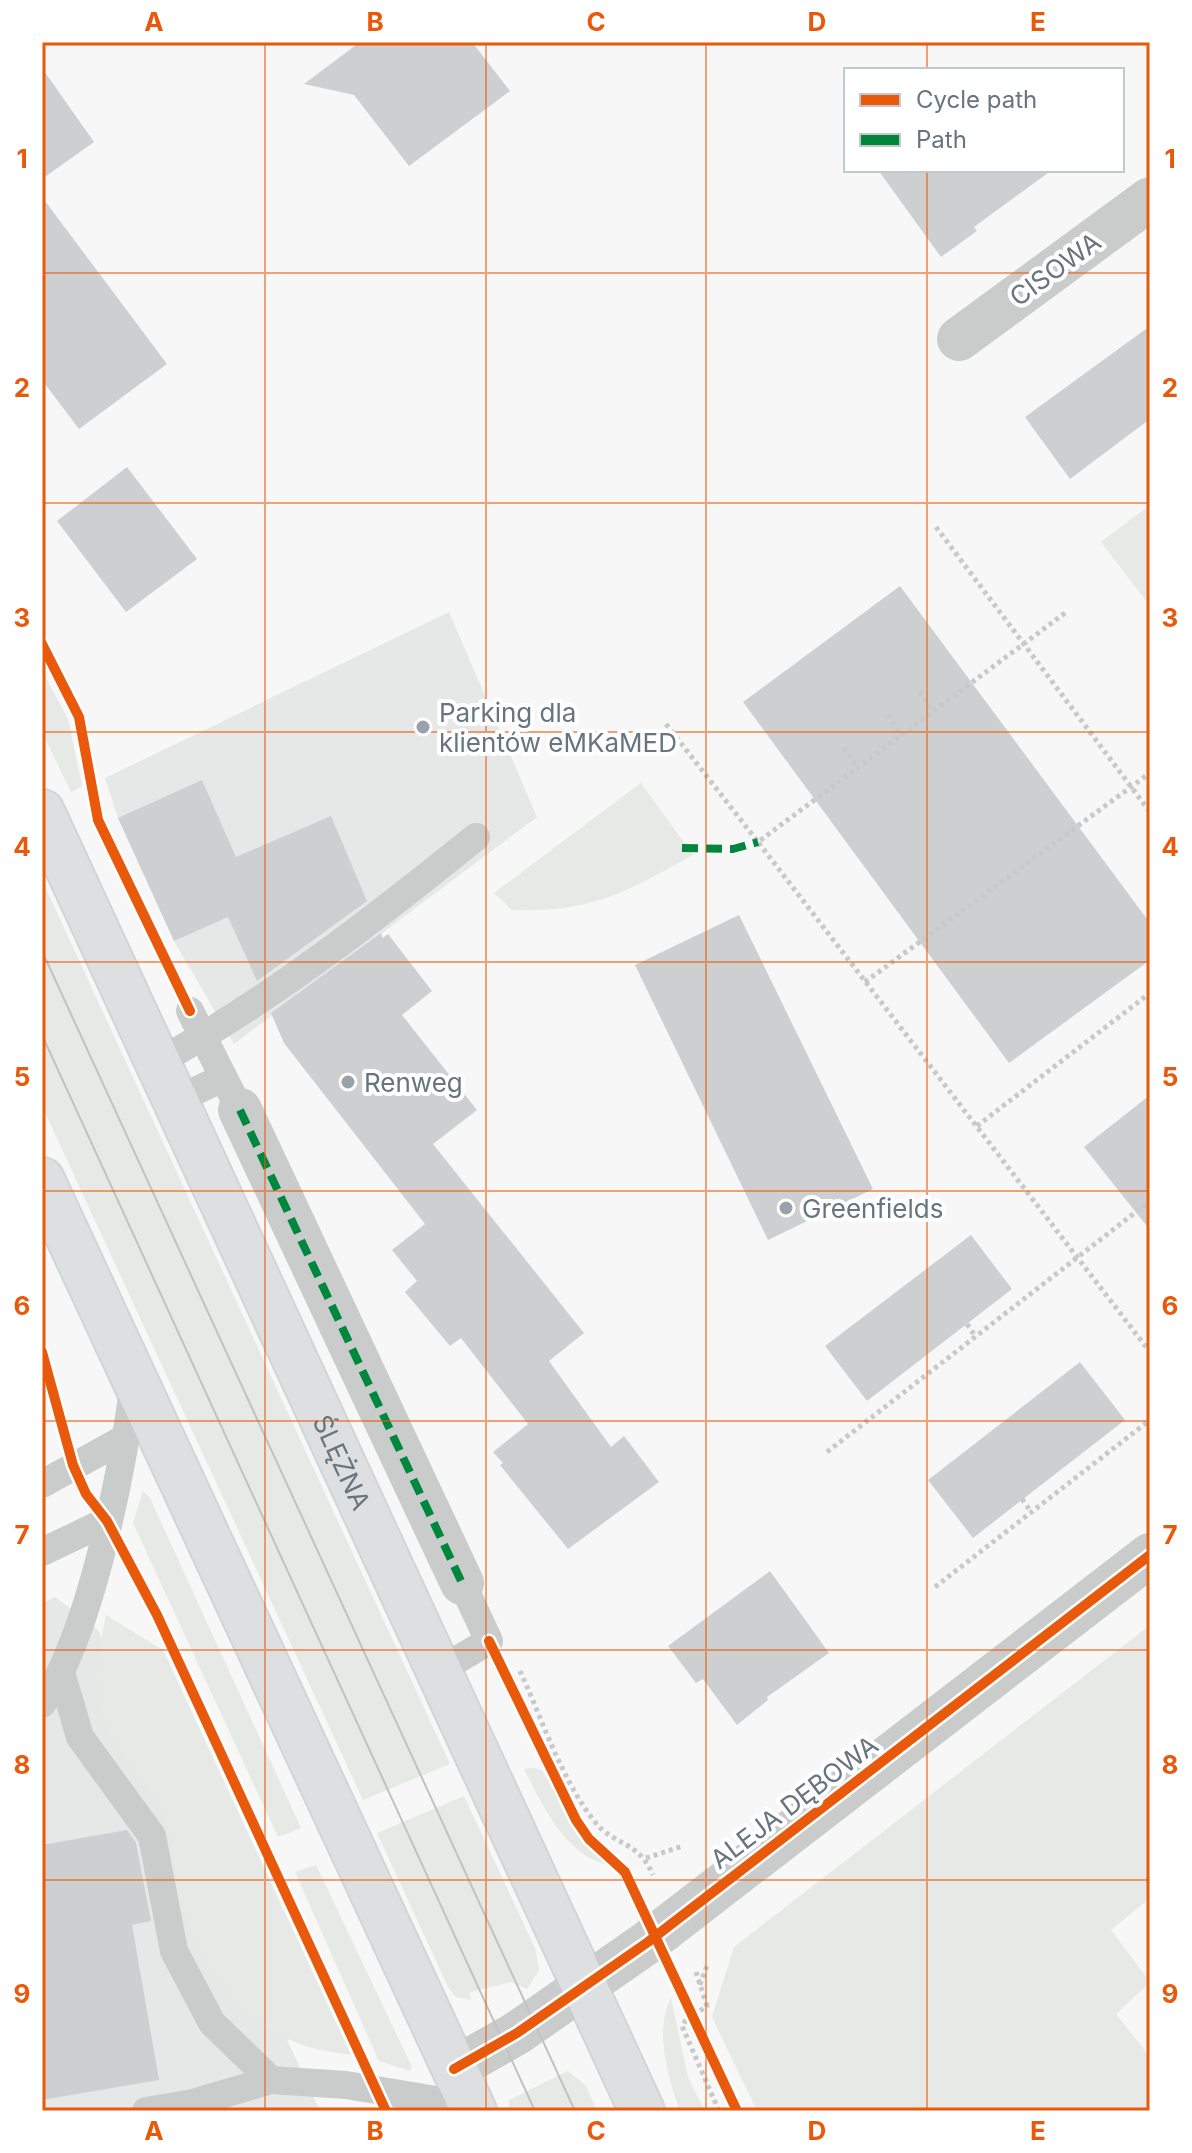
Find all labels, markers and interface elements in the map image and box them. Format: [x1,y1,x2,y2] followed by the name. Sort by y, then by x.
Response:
[144,6,164,37] text: A
[366,6,384,37] text: B
[586,6,606,37] text: C
[808,6,826,37] text: D
[1030,6,1046,37] text: E
[844,68,1124,172] legend
[916,85,1037,114] text: Cycle path
[916,125,967,154] text: Path
[16,143,28,174] text: 1
[1164,143,1176,174] text: 1
[1004,226,1106,312] street label: CISOWA
[14,372,30,403] text: 2
[1162,372,1178,403] text: 2
[14,602,30,633] text: 3
[1162,602,1178,633] text: 3
[439,697,677,758] place label: Parking dla klientów eMKaMED
[414,718,432,736] marker: Parking dla klientów eMKaMED
[13,831,31,862] text: 4
[1161,831,1179,862] text: 4
[14,1061,30,1092] text: 5
[1162,1061,1178,1092] text: 5
[364,1067,463,1098] place label: Renweg
[339,1073,357,1091] marker: Renweg
[802,1193,943,1224] place label: Greenfields
[777,1199,795,1217] marker: Greenfields
[14,1290,30,1321] text: 6
[1162,1290,1178,1321] text: 6
[307,1410,377,1514] street label: ŚLĘŻNA
[14,1519,30,1550] text: 7
[1162,1519,1178,1550] text: 7
[704,1729,884,1875] street label: ALEJA DĘBOWA
[14,1749,30,1780] text: 8
[1162,1749,1178,1780] text: 8
[14,1978,30,2009] text: 9
[1162,1978,1178,2009] text: 9
[144,2115,164,2146] text: A
[366,2115,384,2146] text: B
[586,2115,606,2146] text: C
[808,2115,826,2146] text: D
[1030,2115,1046,2146] text: E

